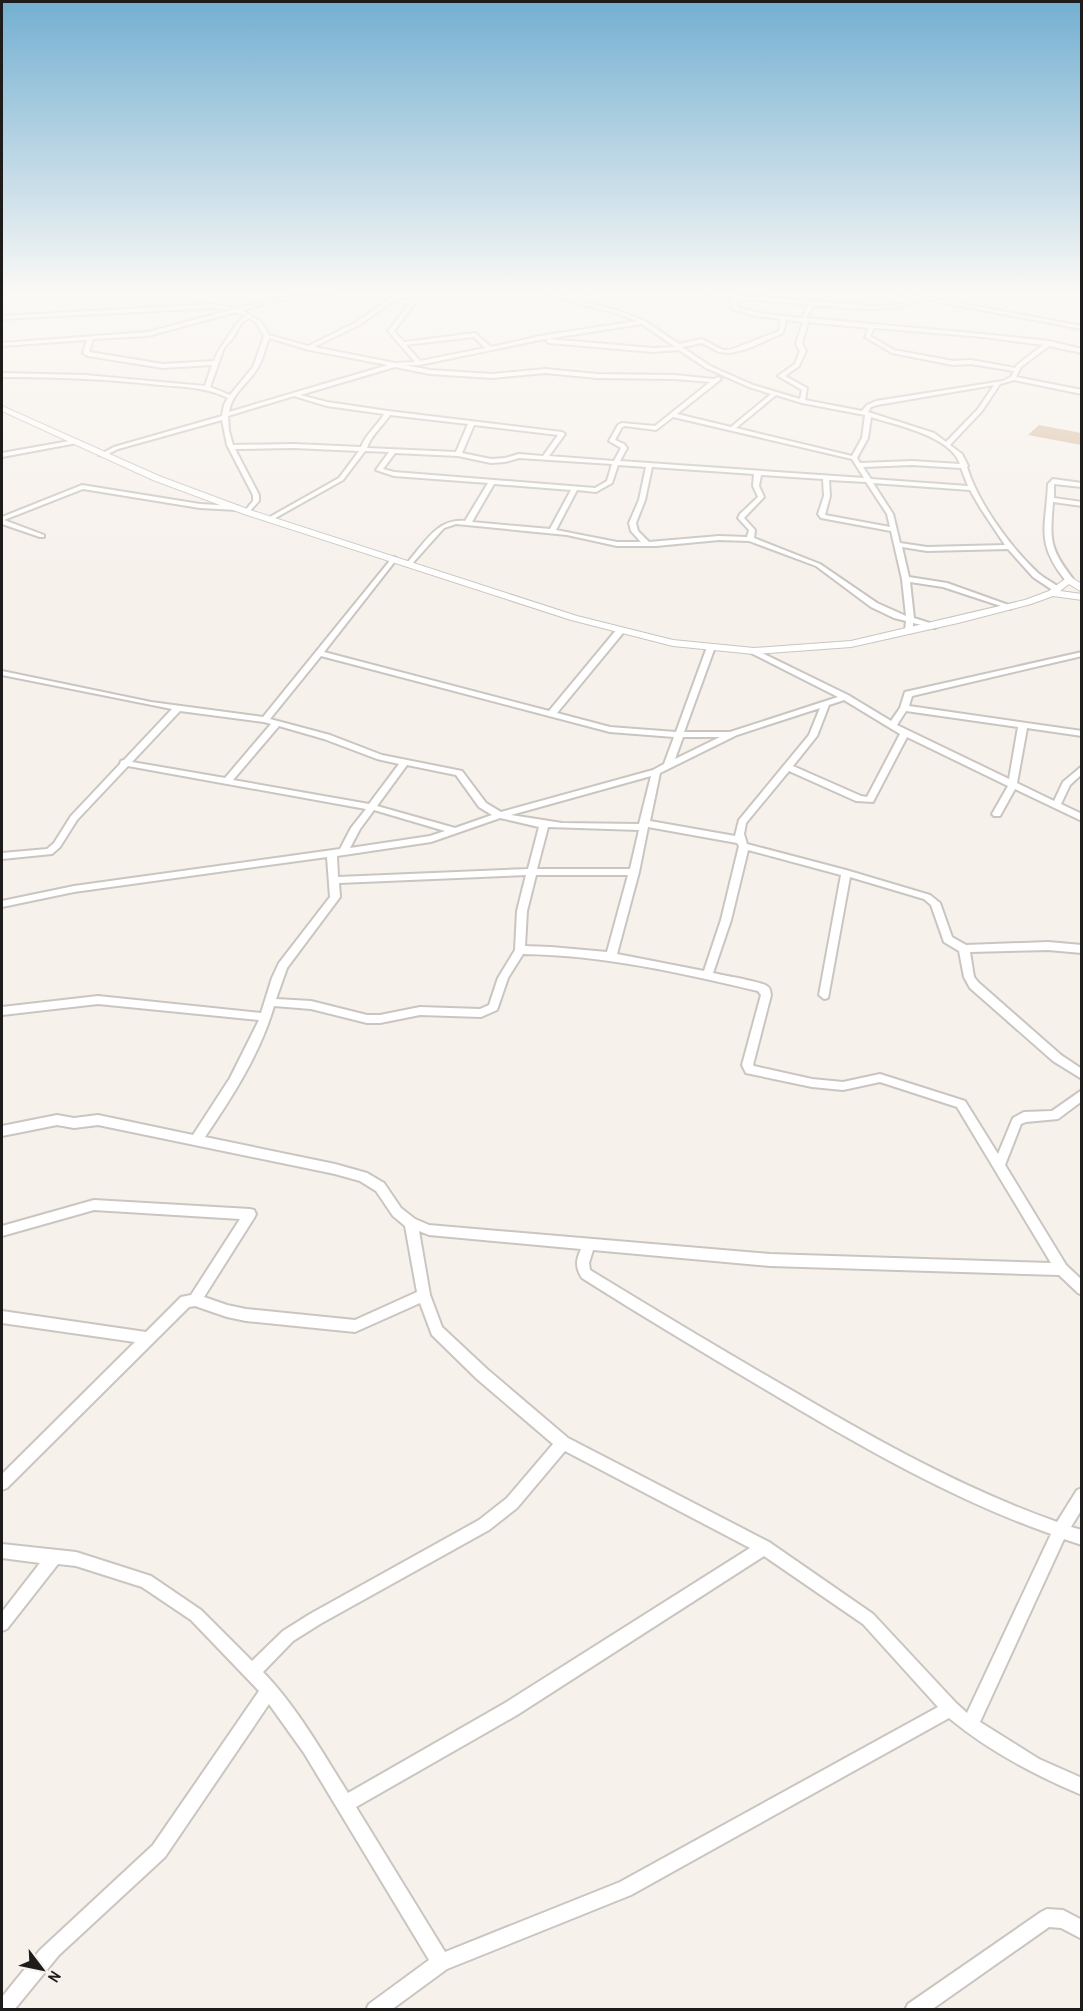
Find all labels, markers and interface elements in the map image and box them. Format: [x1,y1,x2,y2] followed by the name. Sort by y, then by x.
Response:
[12,1939,72,1999] north arrow
[43,1967,67,1987] text: N

